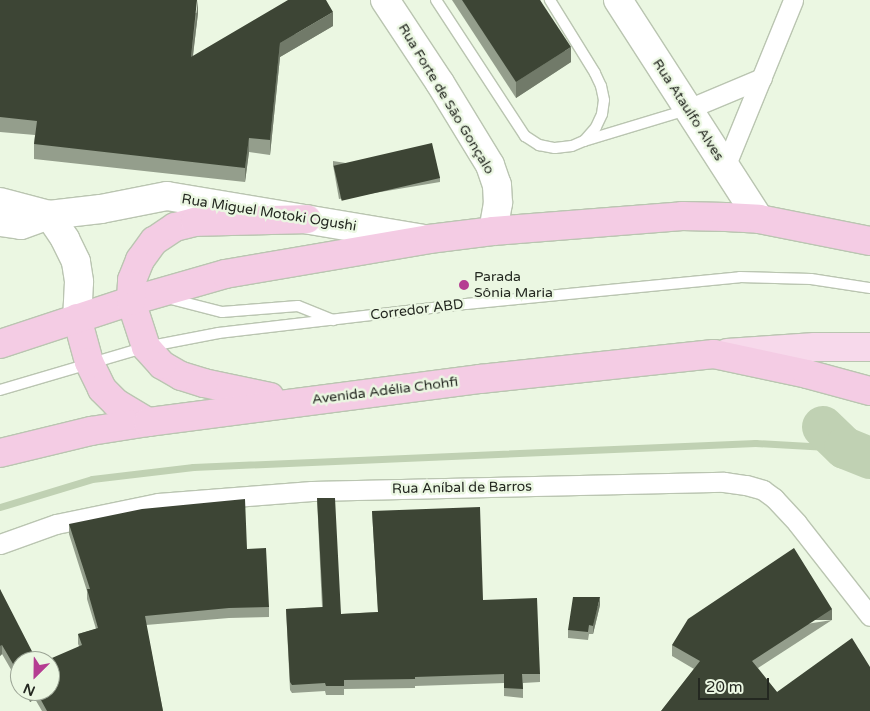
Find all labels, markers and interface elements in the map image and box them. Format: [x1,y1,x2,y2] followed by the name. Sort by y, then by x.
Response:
[394,21,498,177] street label: Rua Forte de São Gonçalo
[649,56,727,164] street label: Rua Ataulfo Alves
[180,191,358,235] street label: Rua Miguel Motoki Ogushi
[474,269,553,302] place label: Parada Sônia Maria
[458,279,470,291] marker: Parada Sônia Maria
[370,296,464,324] street label: Corredor ABD
[311,374,459,408] street label: Avenida Adélia Chohfi
[392,478,532,498] street label: Rua Aníbal de Barros
[10,651,60,701] north arrow
[700,668,771,700] scale bar
[706,678,743,696] text: 20 m
[21,679,38,699] text: N

